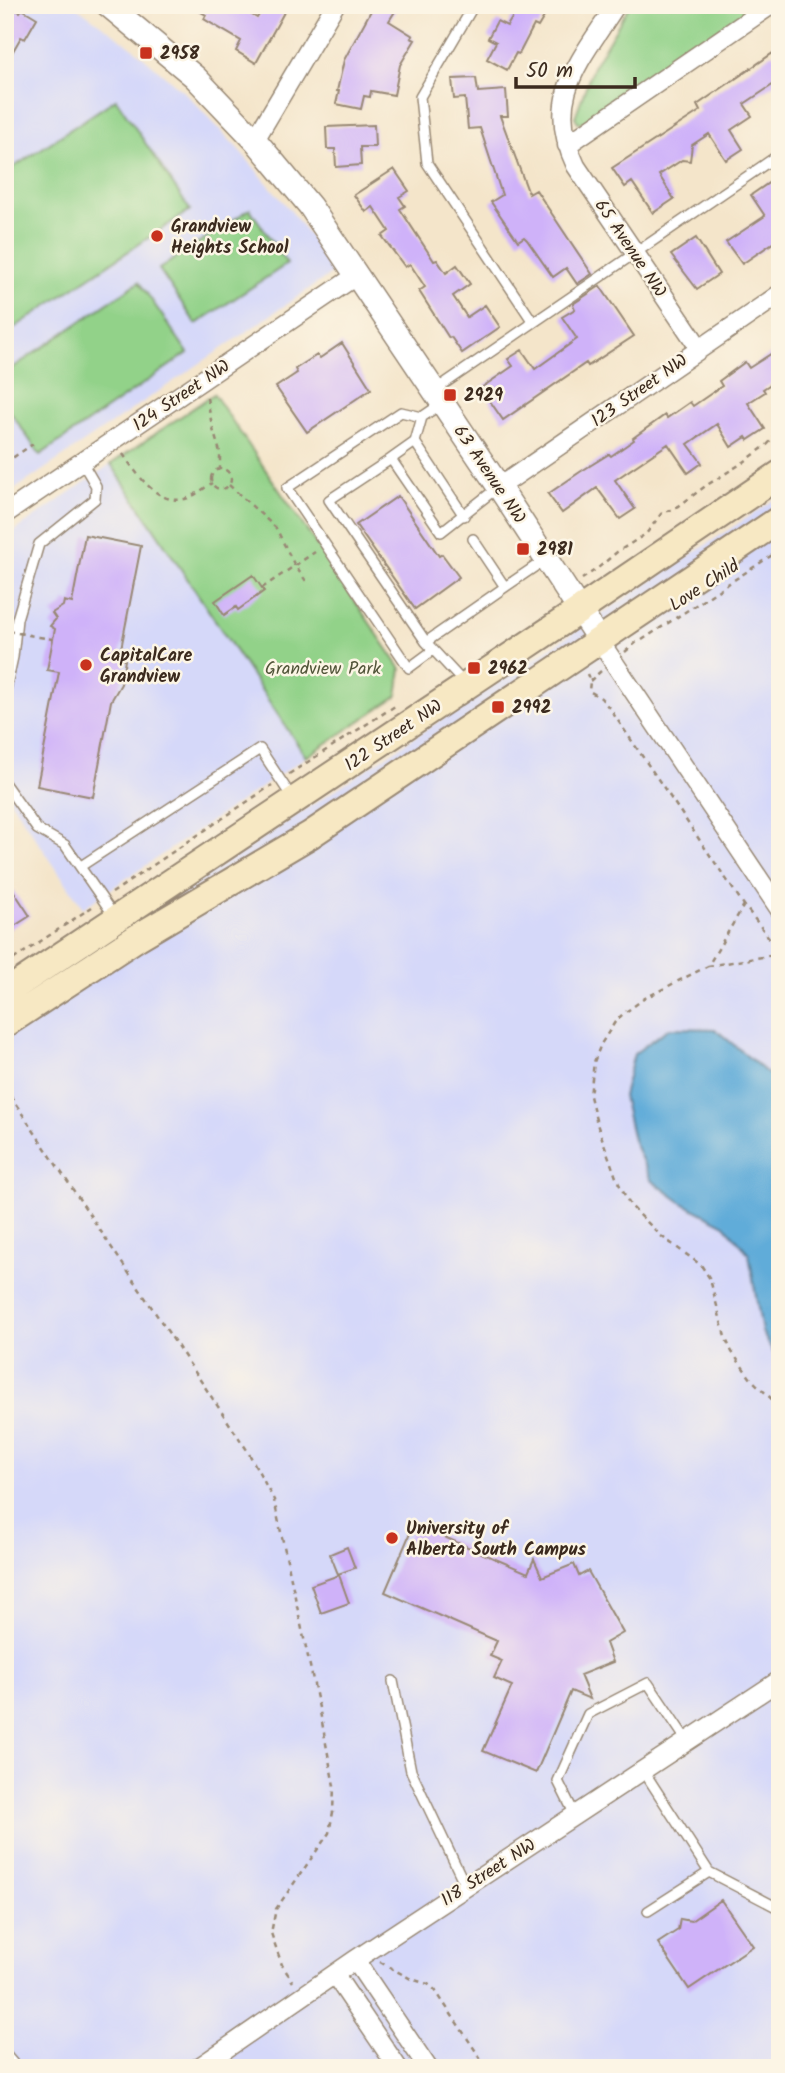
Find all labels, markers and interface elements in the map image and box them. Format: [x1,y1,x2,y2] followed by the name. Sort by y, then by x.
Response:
[160,40,200,69] place label: 2958
[138,45,154,61] marker: 2958
[516,46,634,90] scale bar
[526,55,573,88] text: 50 m
[586,194,673,304] street label: 65 Avenue NW
[171,213,289,263] place label: Grandview Heights School
[149,228,165,244] marker: Grandview Heights School
[585,347,694,435] street label: 123 Street NW
[127,353,237,440] street label: 124 Street NW
[464,382,503,411] place label: 2929
[442,387,458,403] marker: 2929
[445,419,533,530] street label: 63 Avenue NW
[537,536,573,565] place label: 2981
[515,541,531,557] marker: 2981
[664,552,747,620] street label: Love Child
[100,642,193,692] place label: CapitalCare Grandview
[265,655,382,684] park label: Grandview Park
[488,655,528,684] place label: 2962
[78,657,94,673] marker: CapitalCare Grandview
[466,660,482,676] marker: 2962
[339,693,449,780] street label: 122 Street NW
[512,694,551,723] place label: 2992
[490,699,506,715] marker: 2992
[406,1515,586,1565] place label: University of Alberta South Campus
[384,1530,400,1546] marker: University of Alberta South Campus
[435,1832,542,1915] street label: 118 Street NW

